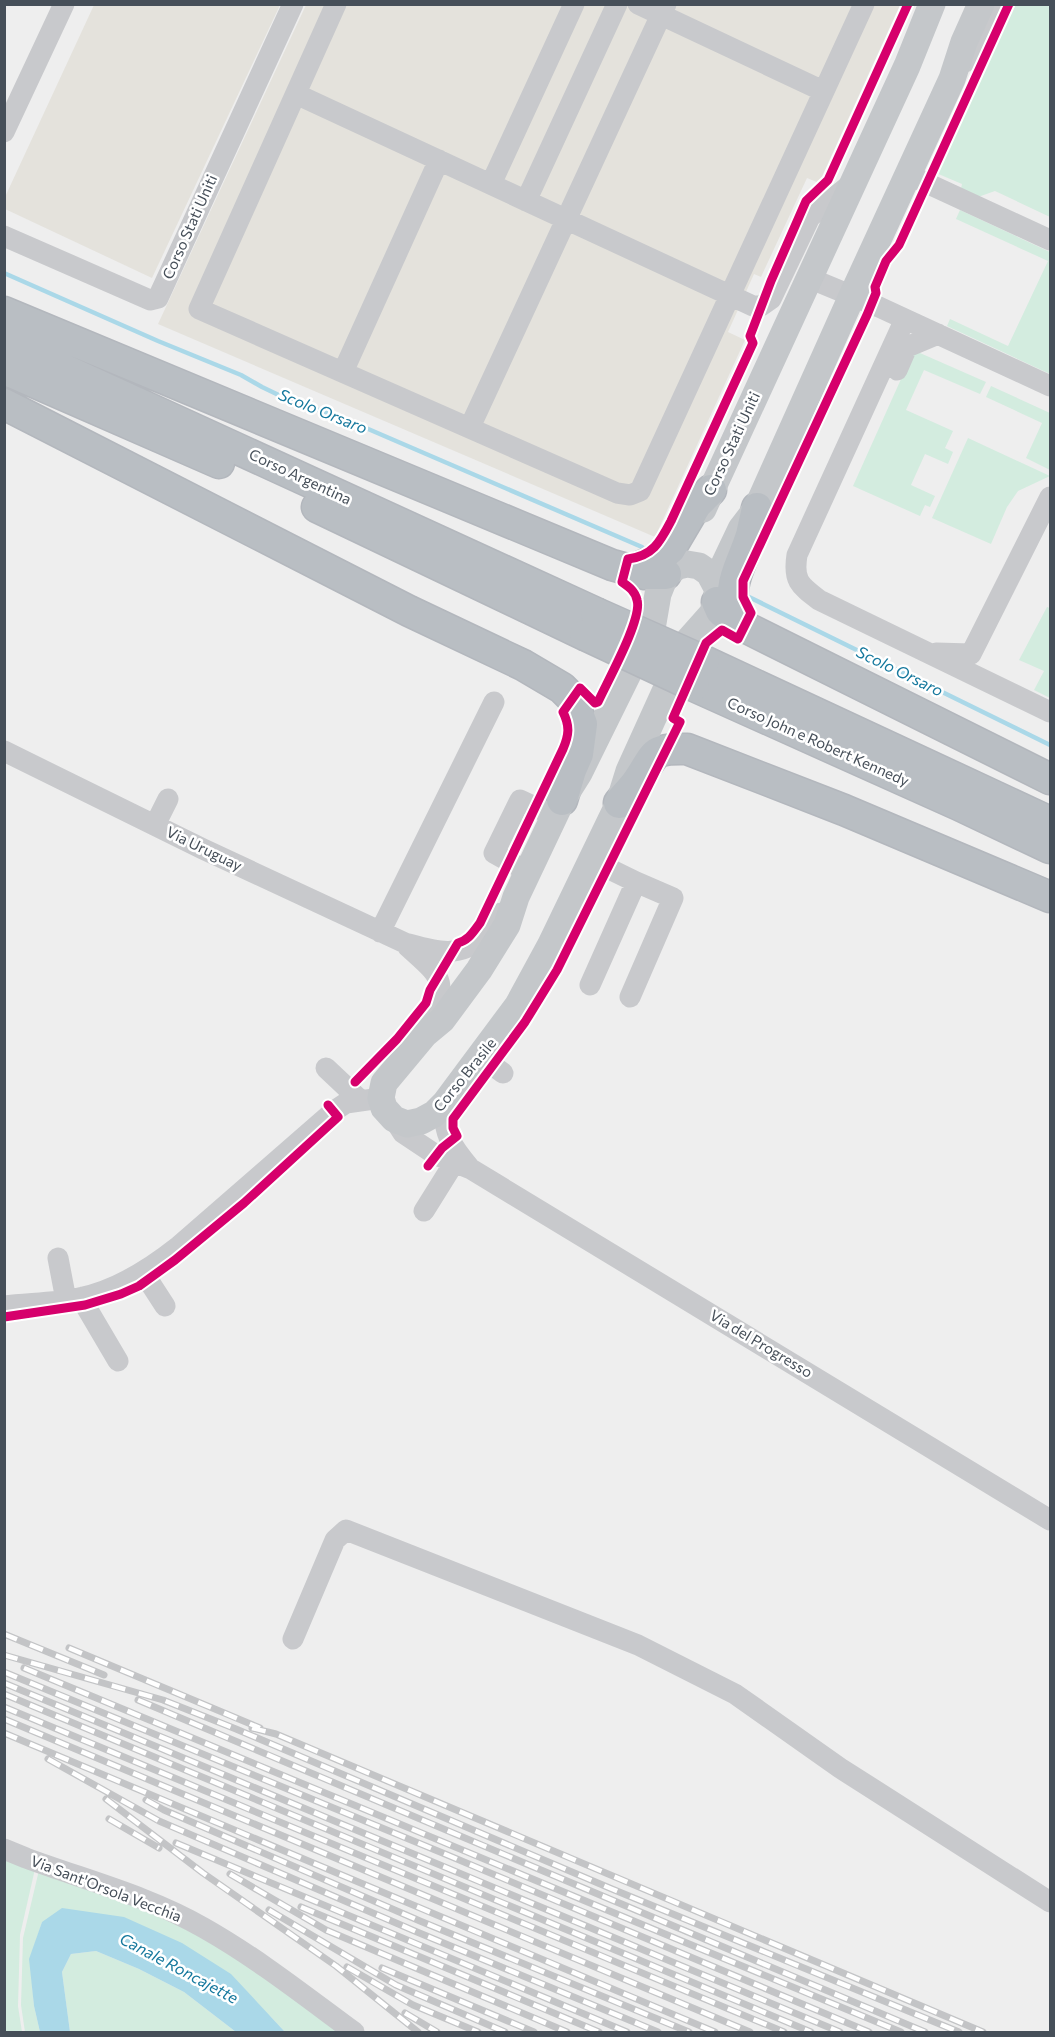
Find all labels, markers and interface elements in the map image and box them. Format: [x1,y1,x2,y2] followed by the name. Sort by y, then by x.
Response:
[158,172,220,282] street label: Corso Stati Uniti
[276,384,370,437] water label: Scolo Orsaro
[699,389,763,498] street label: Corso Stati Uniti
[246,445,354,508] street label: Corso Argentina
[854,641,947,700] water label: Scolo Orsaro
[725,693,912,789] street label: Corso John e Robert Kennedy
[164,822,246,874] street label: Via Uruguay
[429,1034,499,1115] street label: Corso Brasile
[707,1305,816,1381] street label: Via del Progresso
[28,1851,184,1925] street label: Via Sant'Orsola Vecchia
[117,1928,242,2007] water label: Canale Roncajette

